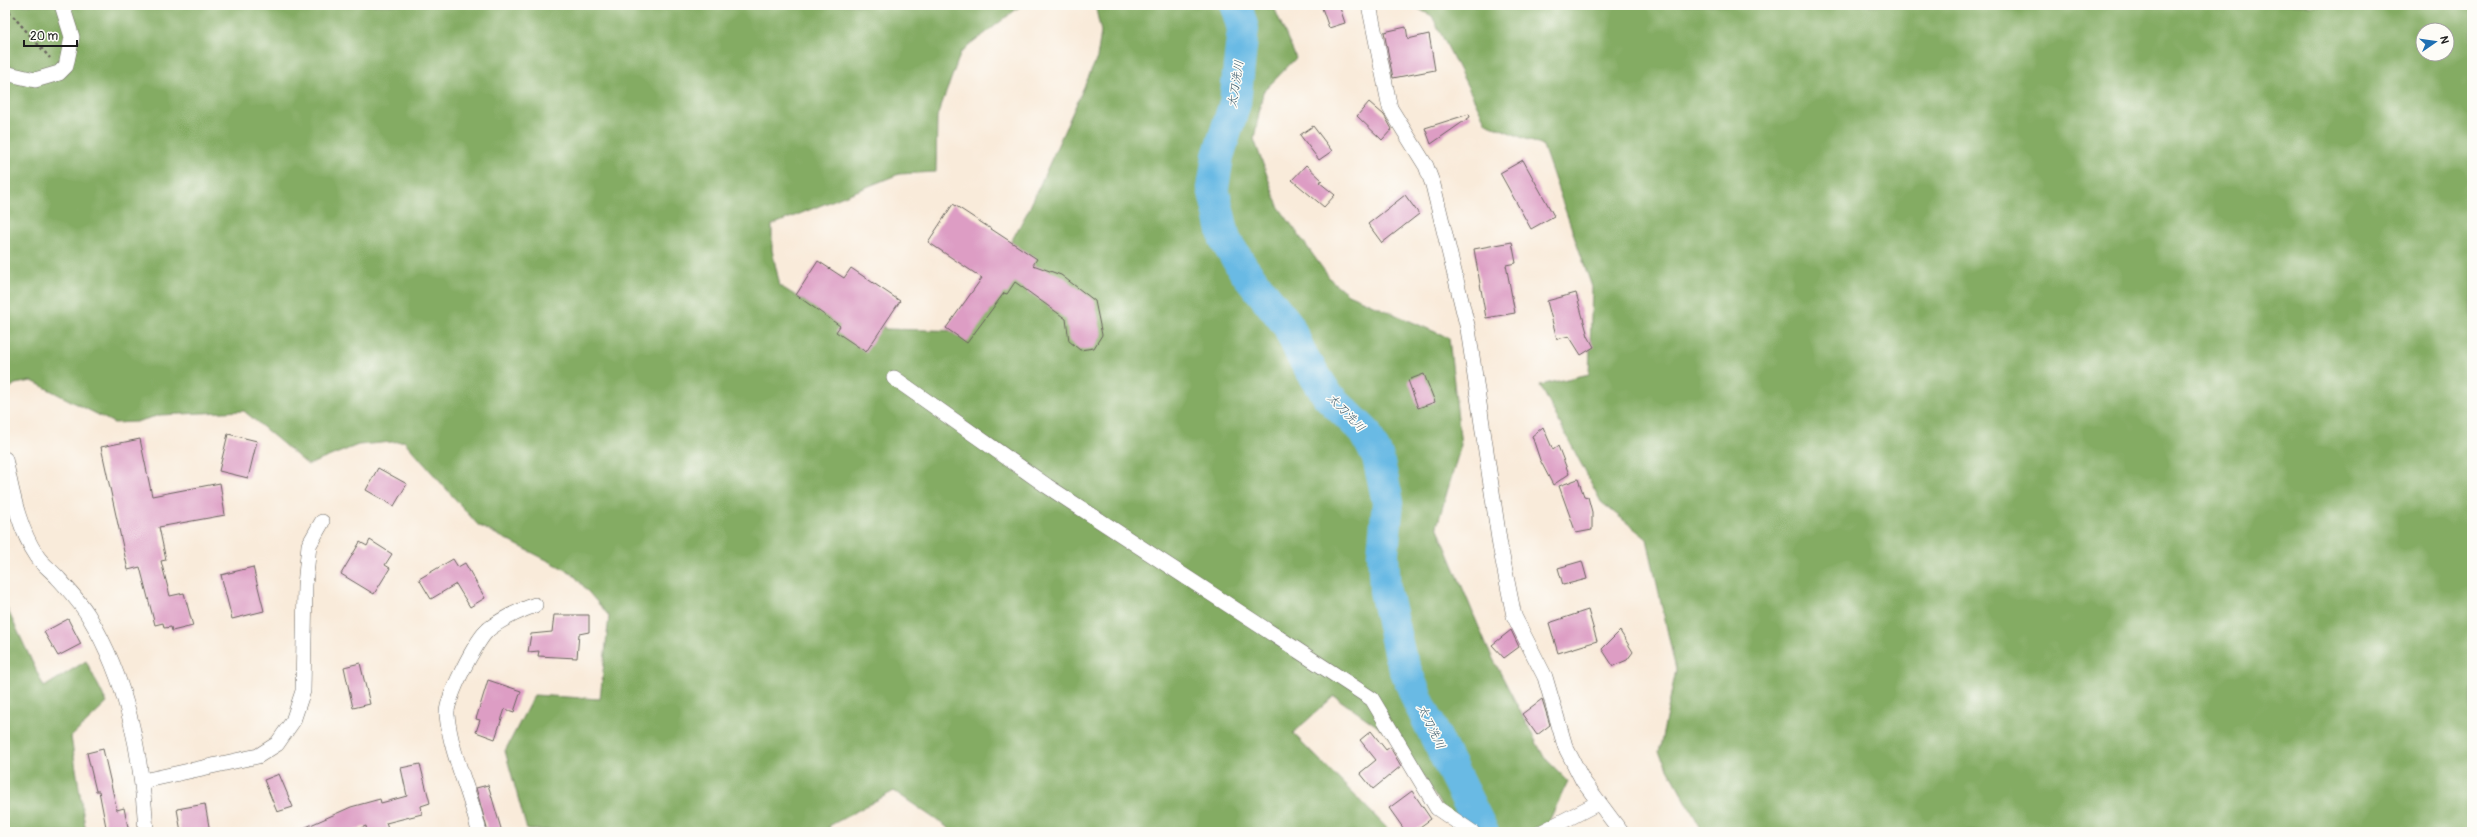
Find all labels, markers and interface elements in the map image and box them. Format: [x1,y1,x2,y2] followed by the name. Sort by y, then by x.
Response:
[24,22,77,48] scale bar
[2415,22,2455,62] north arrow
[30,29,59,44] text: 20 m
[2437,35,2452,45] text: N
[1225,59,1247,109] water label: 太刀洗川
[1324,391,1368,435] water label: 太刀洗川
[1414,702,1448,752] water label: 太刀洗川

